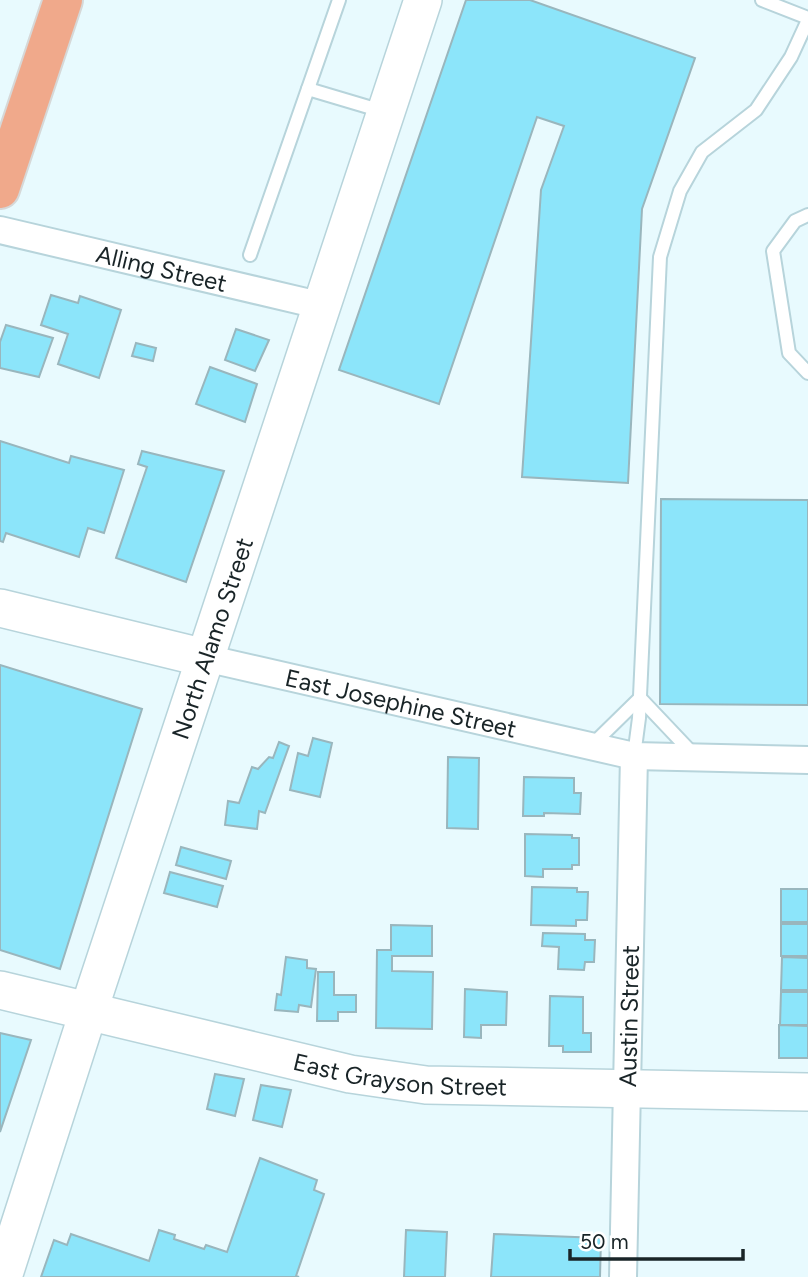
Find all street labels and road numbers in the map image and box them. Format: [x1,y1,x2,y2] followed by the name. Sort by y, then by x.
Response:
[93,239,230,297] street label: Alling Street
[165,534,259,743] street label: North Alamo Street
[283,662,519,743] street label: East Josephine Street
[613,945,645,1087] street label: Austin Street
[291,1046,507,1101] street label: East Grayson Street

